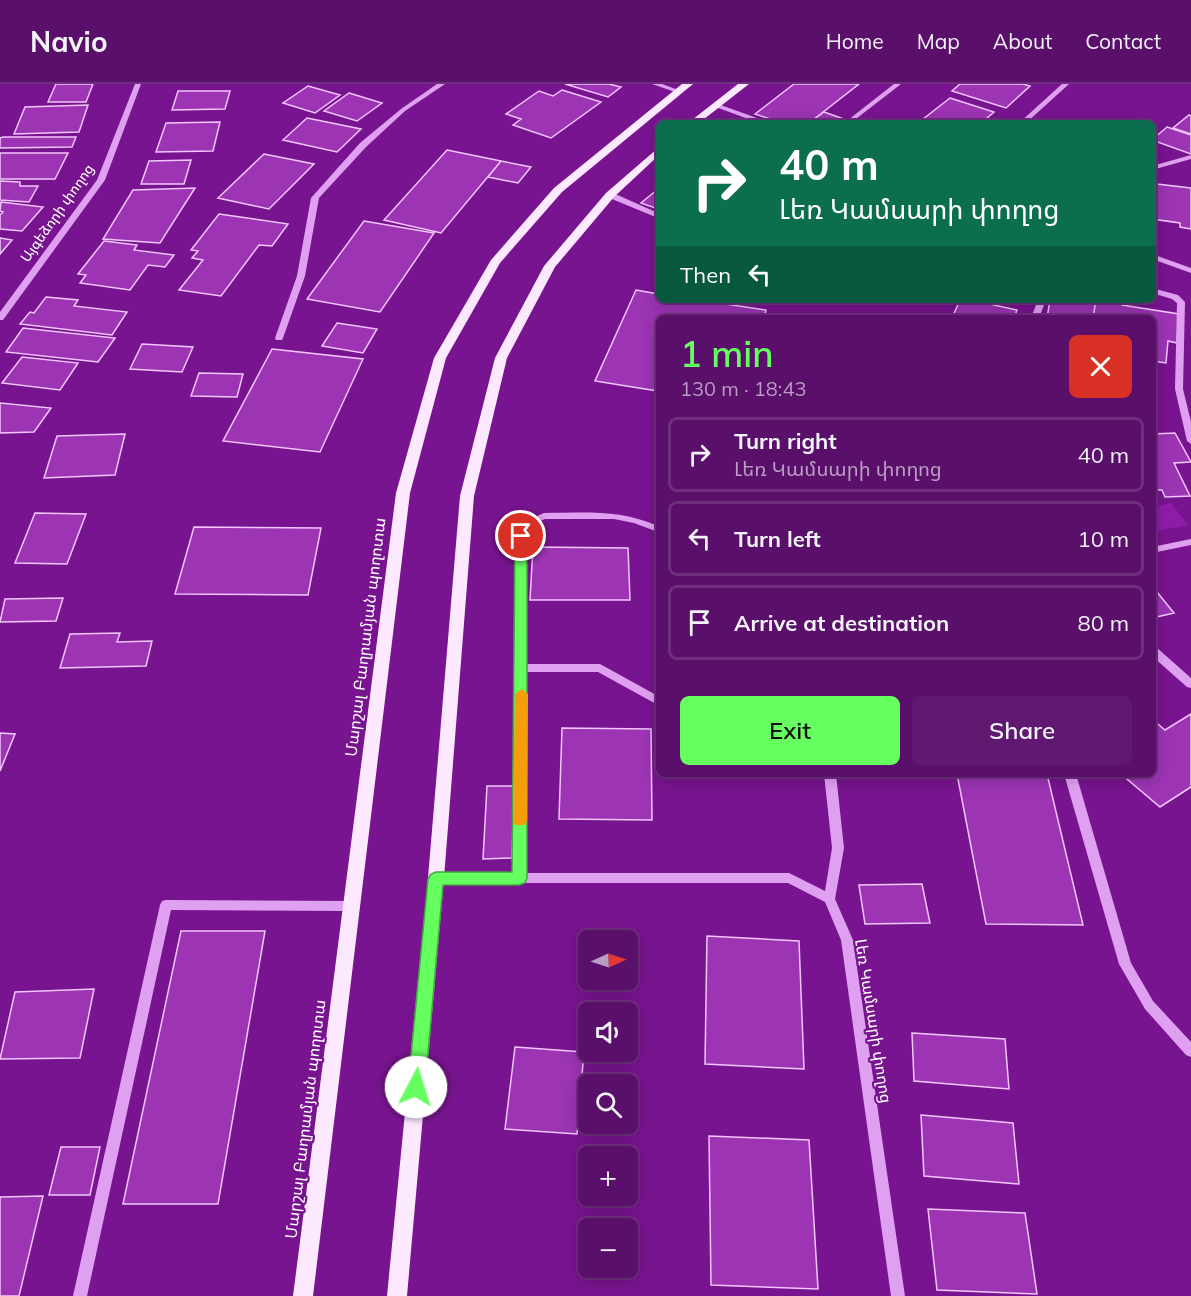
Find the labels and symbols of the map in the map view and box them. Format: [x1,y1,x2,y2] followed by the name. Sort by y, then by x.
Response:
[16,160,98,266] street label: Այգեձորի փողոց
[495,510,546,561] pin
[340,516,390,758] street label: Մարշալ Բաղրամյան պողոտա
[578,930,638,990] north arrow
[851,937,897,1105] street label: Լեռ Կամսարի փողոց
[280,998,330,1240] street label: Մարշալ Բաղրամյան պողոտա
[384,1055,448,1119] position arrow

